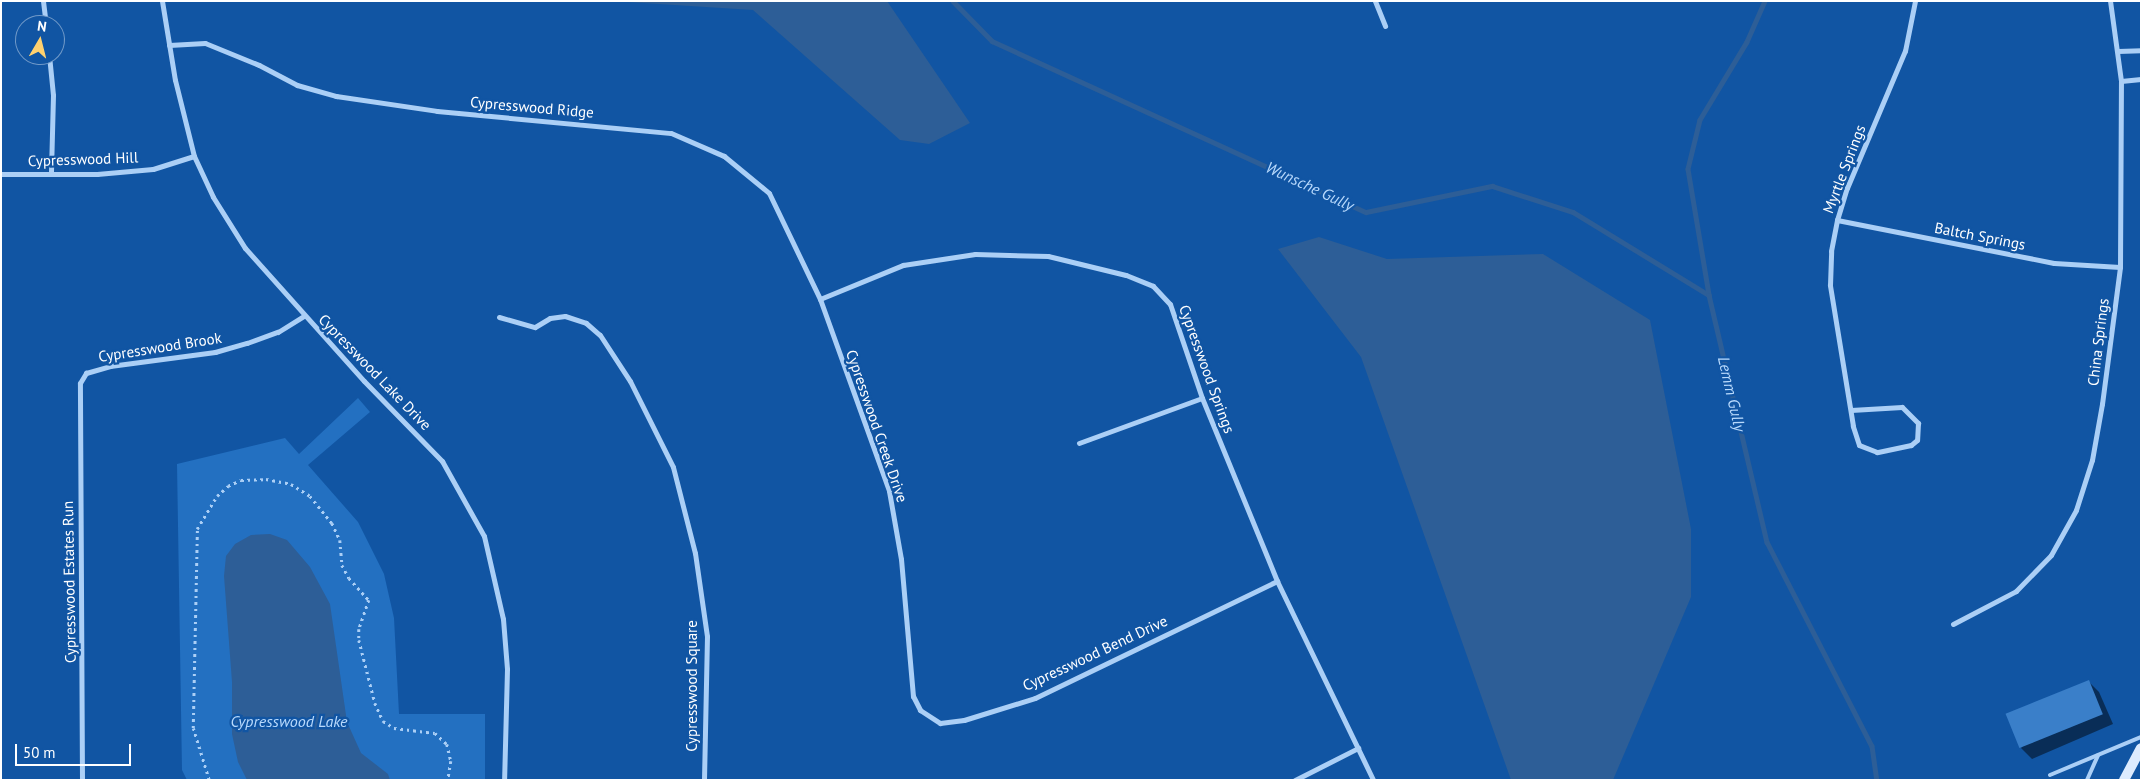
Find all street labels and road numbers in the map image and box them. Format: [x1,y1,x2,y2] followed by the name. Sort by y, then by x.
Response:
[469,93,595,121] street label: Cypresswood Ridge
[1819,122,1869,216] street label: Myrtle Springs
[28,148,138,170] street label: Cypresswood Hill
[1933,218,2027,254] street label: Baltch Springs
[2084,297,2112,387] street label: China Springs
[1175,302,1239,436] street label: Cypresswood Springs
[315,310,435,434] street label: Cypresswood Lake Drive
[97,328,223,366] street label: Cypresswood Brook
[842,347,912,505] street label: Cypresswood Creek Drive
[59,501,79,663] street label: Cypresswood Estates Run
[1020,612,1170,694] street label: Cypresswood Bend Drive
[683,620,701,752] street label: Cypresswood Square

